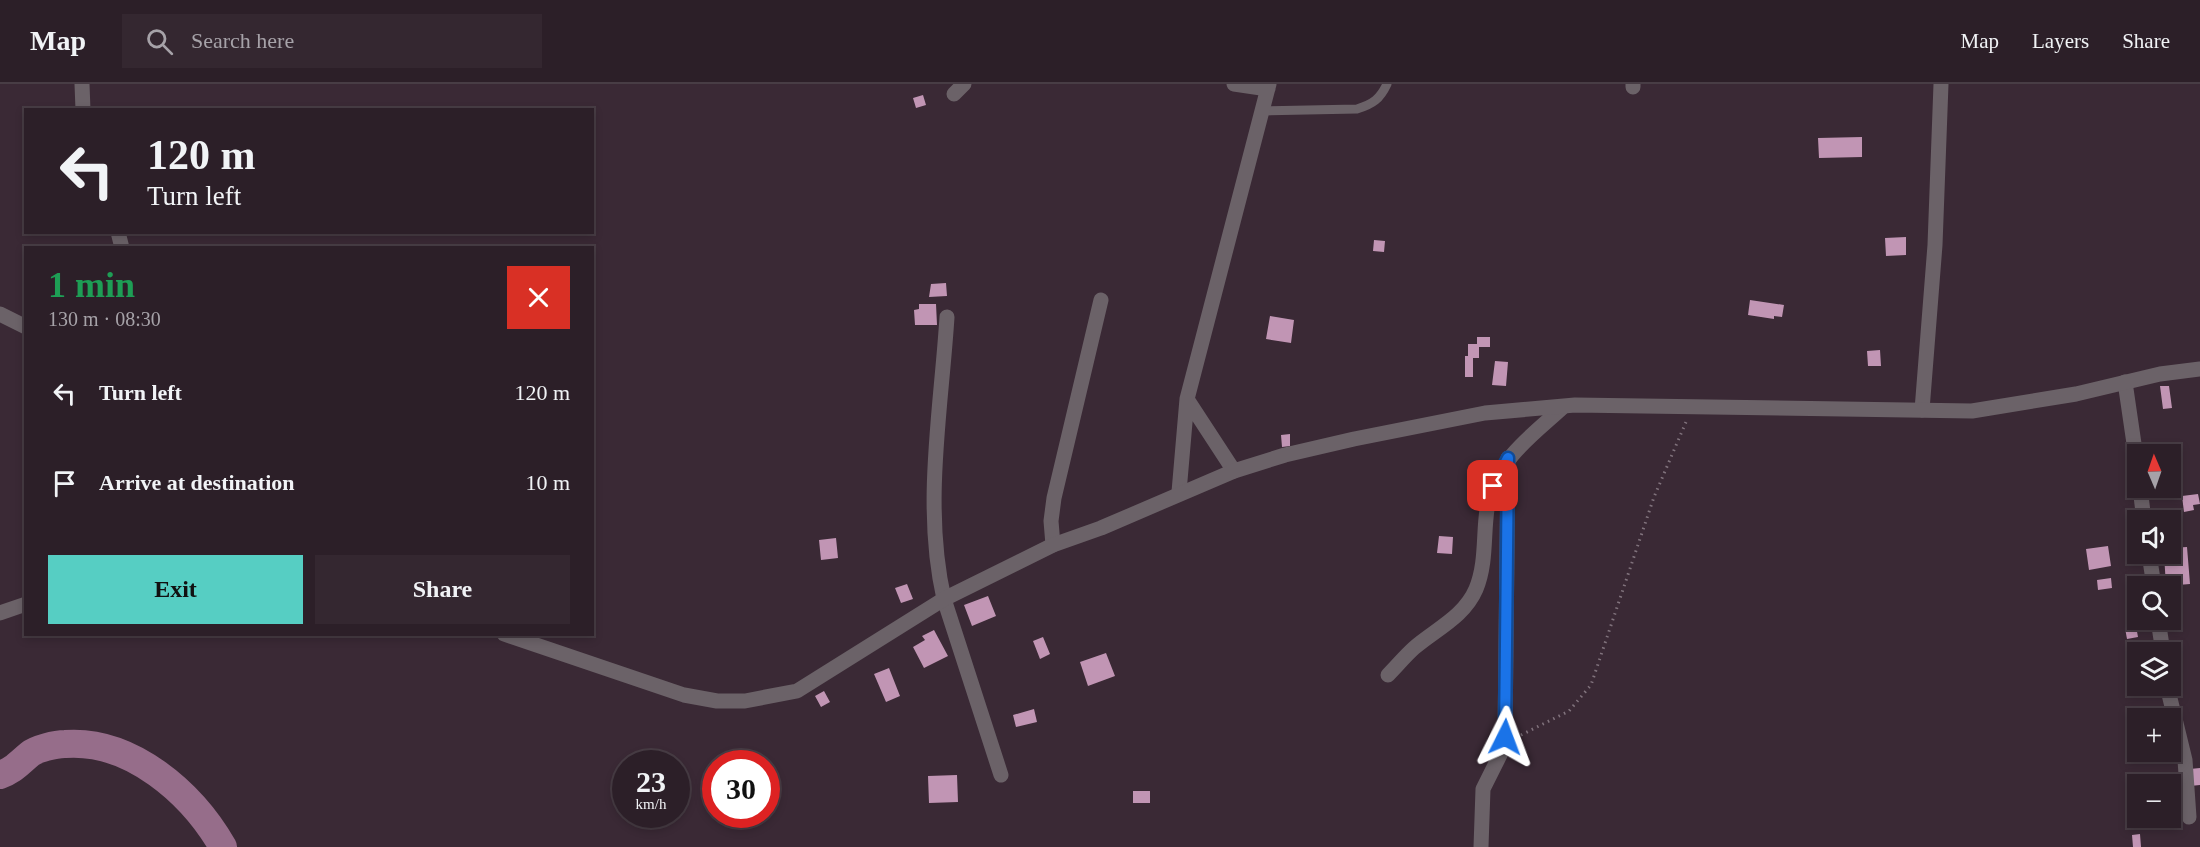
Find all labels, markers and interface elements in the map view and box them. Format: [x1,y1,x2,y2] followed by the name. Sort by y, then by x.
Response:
[122,14,542,68] search box
[30,25,86,56] text: Map
[143,25,176,58] icon: search
[191,28,294,53] text: Search here
[1961,29,1999,53] text: Map
[2032,29,2089,53] text: Layers
[2122,29,2170,53] text: Share
[48,132,126,210] icon: left
[147,132,256,178] text: 120 m
[147,181,241,211] text: Turn left
[48,265,135,305] text: 1 min
[507,266,570,329] button: close
[48,308,161,330] text: 130 m · 08:30
[48,377,81,410] icon: left
[99,380,182,405] text: Turn left
[514,380,570,405] text: 120 m
[2127,444,2181,498] north arrow
[2127,444,2181,828] map controls
[1467,460,1518,511] pin
[48,467,81,500] icon: arrive
[1476,469,1509,502] icon: arrive
[99,470,295,495] text: Arrive at destination
[525,470,570,495] text: 10 m
[2127,510,2181,564] button: sound
[48,555,303,624] button: Exit
[315,555,570,624] button: Share
[2127,576,2181,630] button: search
[2127,642,2181,696] button: layers
[1473,705,1537,769] position arrow
[2127,708,2181,762] button: +
[702,750,780,828] speed limit sign: 30
[636,765,666,798] text: 23
[2127,774,2181,828] button: −
[636,796,666,812] text: km/h

